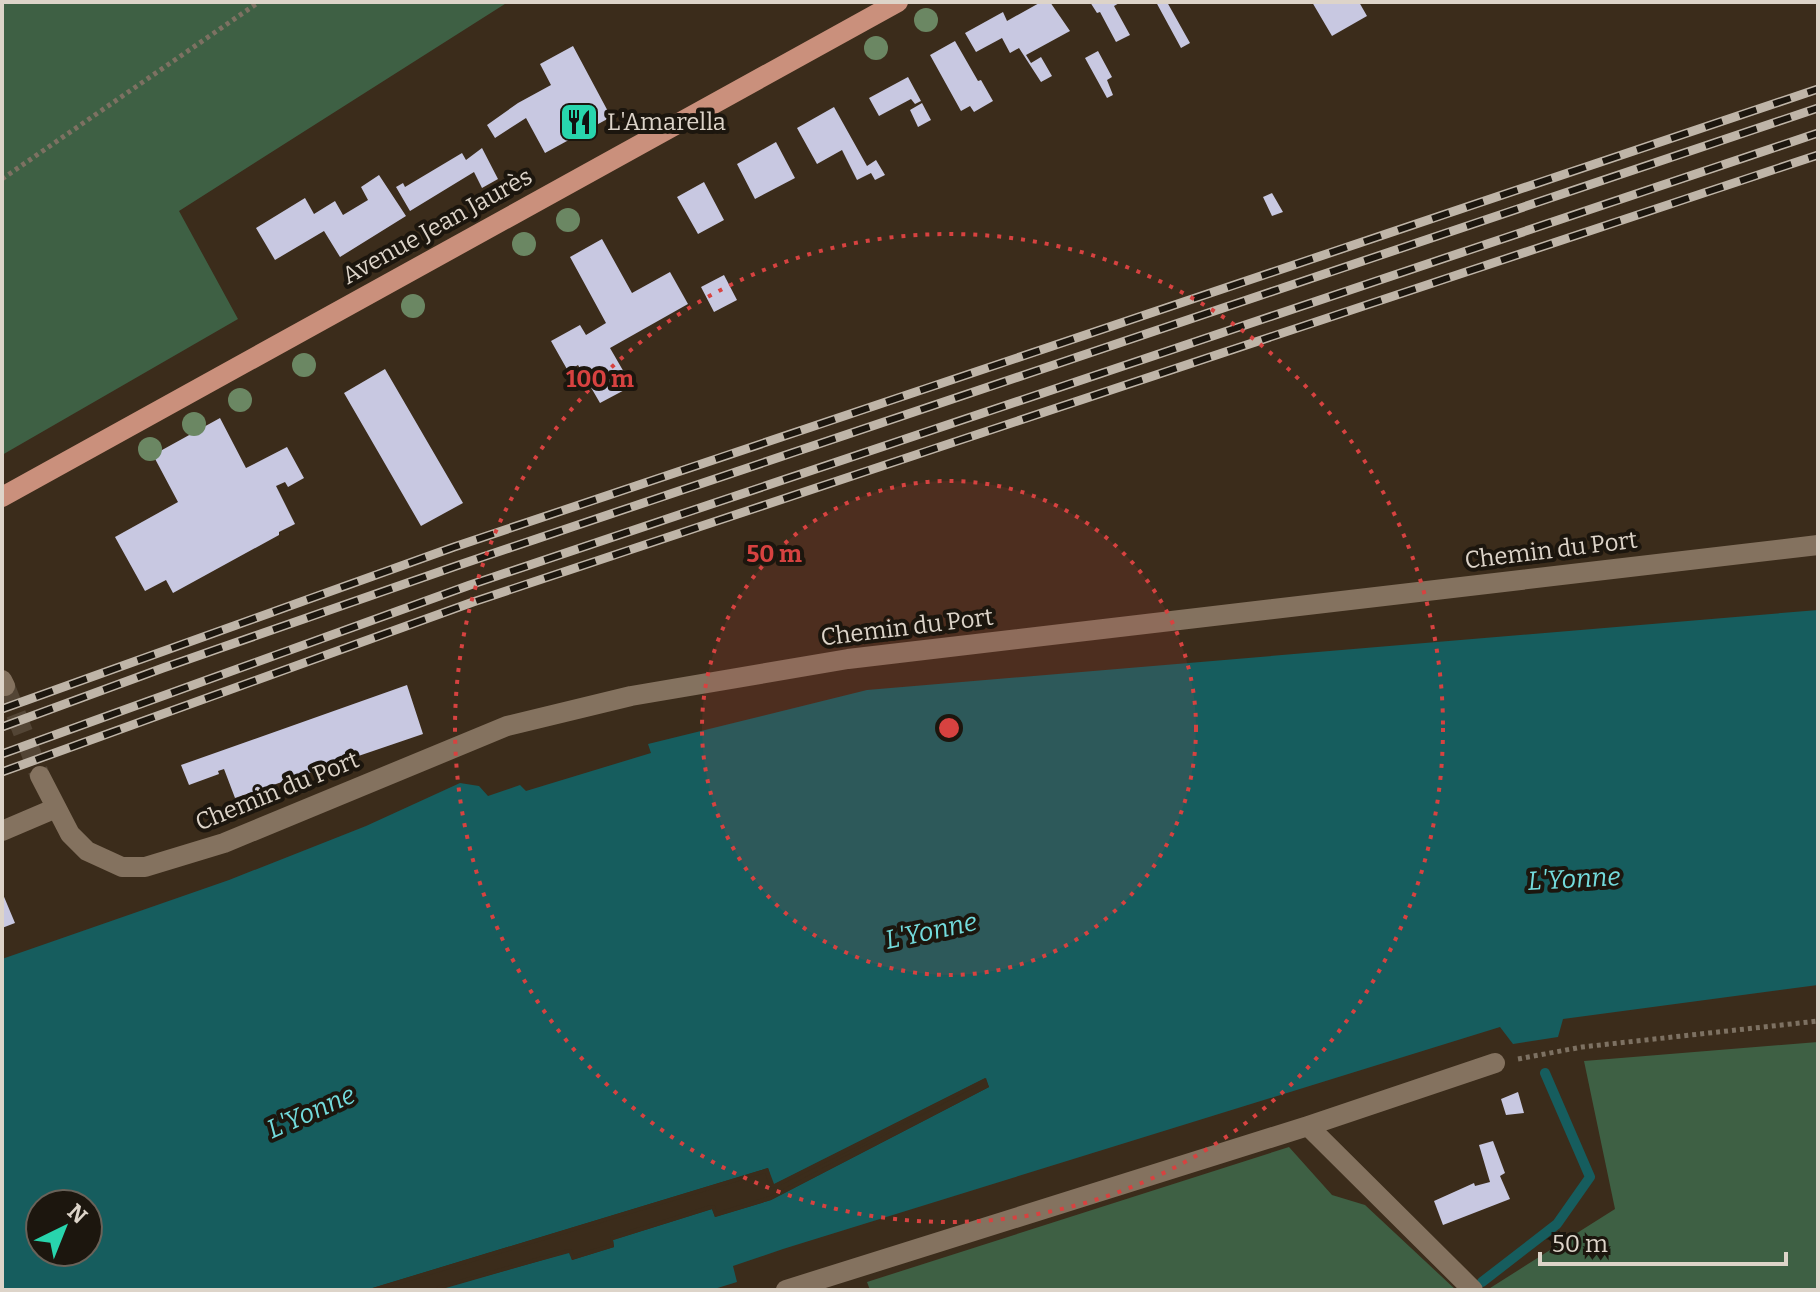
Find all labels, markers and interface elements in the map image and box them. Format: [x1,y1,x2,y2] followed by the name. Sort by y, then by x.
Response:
[558,101,600,143] restaurant icon: L'Amarella
[607,108,726,136] place label: L'Amarella
[337,162,537,290] street label: Avenue Jean Jaurès
[566,365,634,393] text: 100 m
[1463,525,1639,574] street label: Chemin du Port
[746,540,802,568] text: 50 m
[819,602,995,651] street label: Chemin du Port
[935,714,963,742] centre of rings
[191,745,363,837] street label: Chemin du Port
[1527,861,1621,897] water label: L'Yonne
[882,906,980,956] water label: L'Yonne
[262,1079,360,1145] water label: L'Yonne
[24,1188,104,1268] north arrow
[62,1198,93,1229] text: N
[1540,1216,1786,1266] scale bar
[1552,1230,1608,1258] text: 50 m

